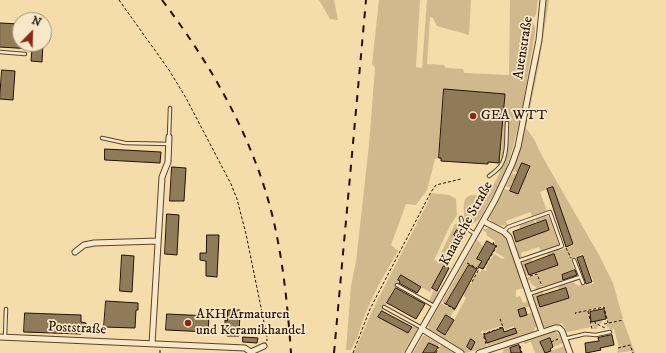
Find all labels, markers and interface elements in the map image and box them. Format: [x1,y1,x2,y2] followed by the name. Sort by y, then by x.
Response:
[12,12,52,52] north arrow
[29,14,43,30] text: N
[511,15,537,81] street label: Auenstraße
[481,108,547,124] place label: GEA WTT
[468,111,478,121] marker: GEA WTT
[437,179,497,269] street label: Knausche Straße
[196,307,305,340] place label: AKH Armaturen und Keramikhandel
[183,318,193,328] marker: AKH Armaturen und Keramikhandel
[47,319,107,339] street label: Poststraße

